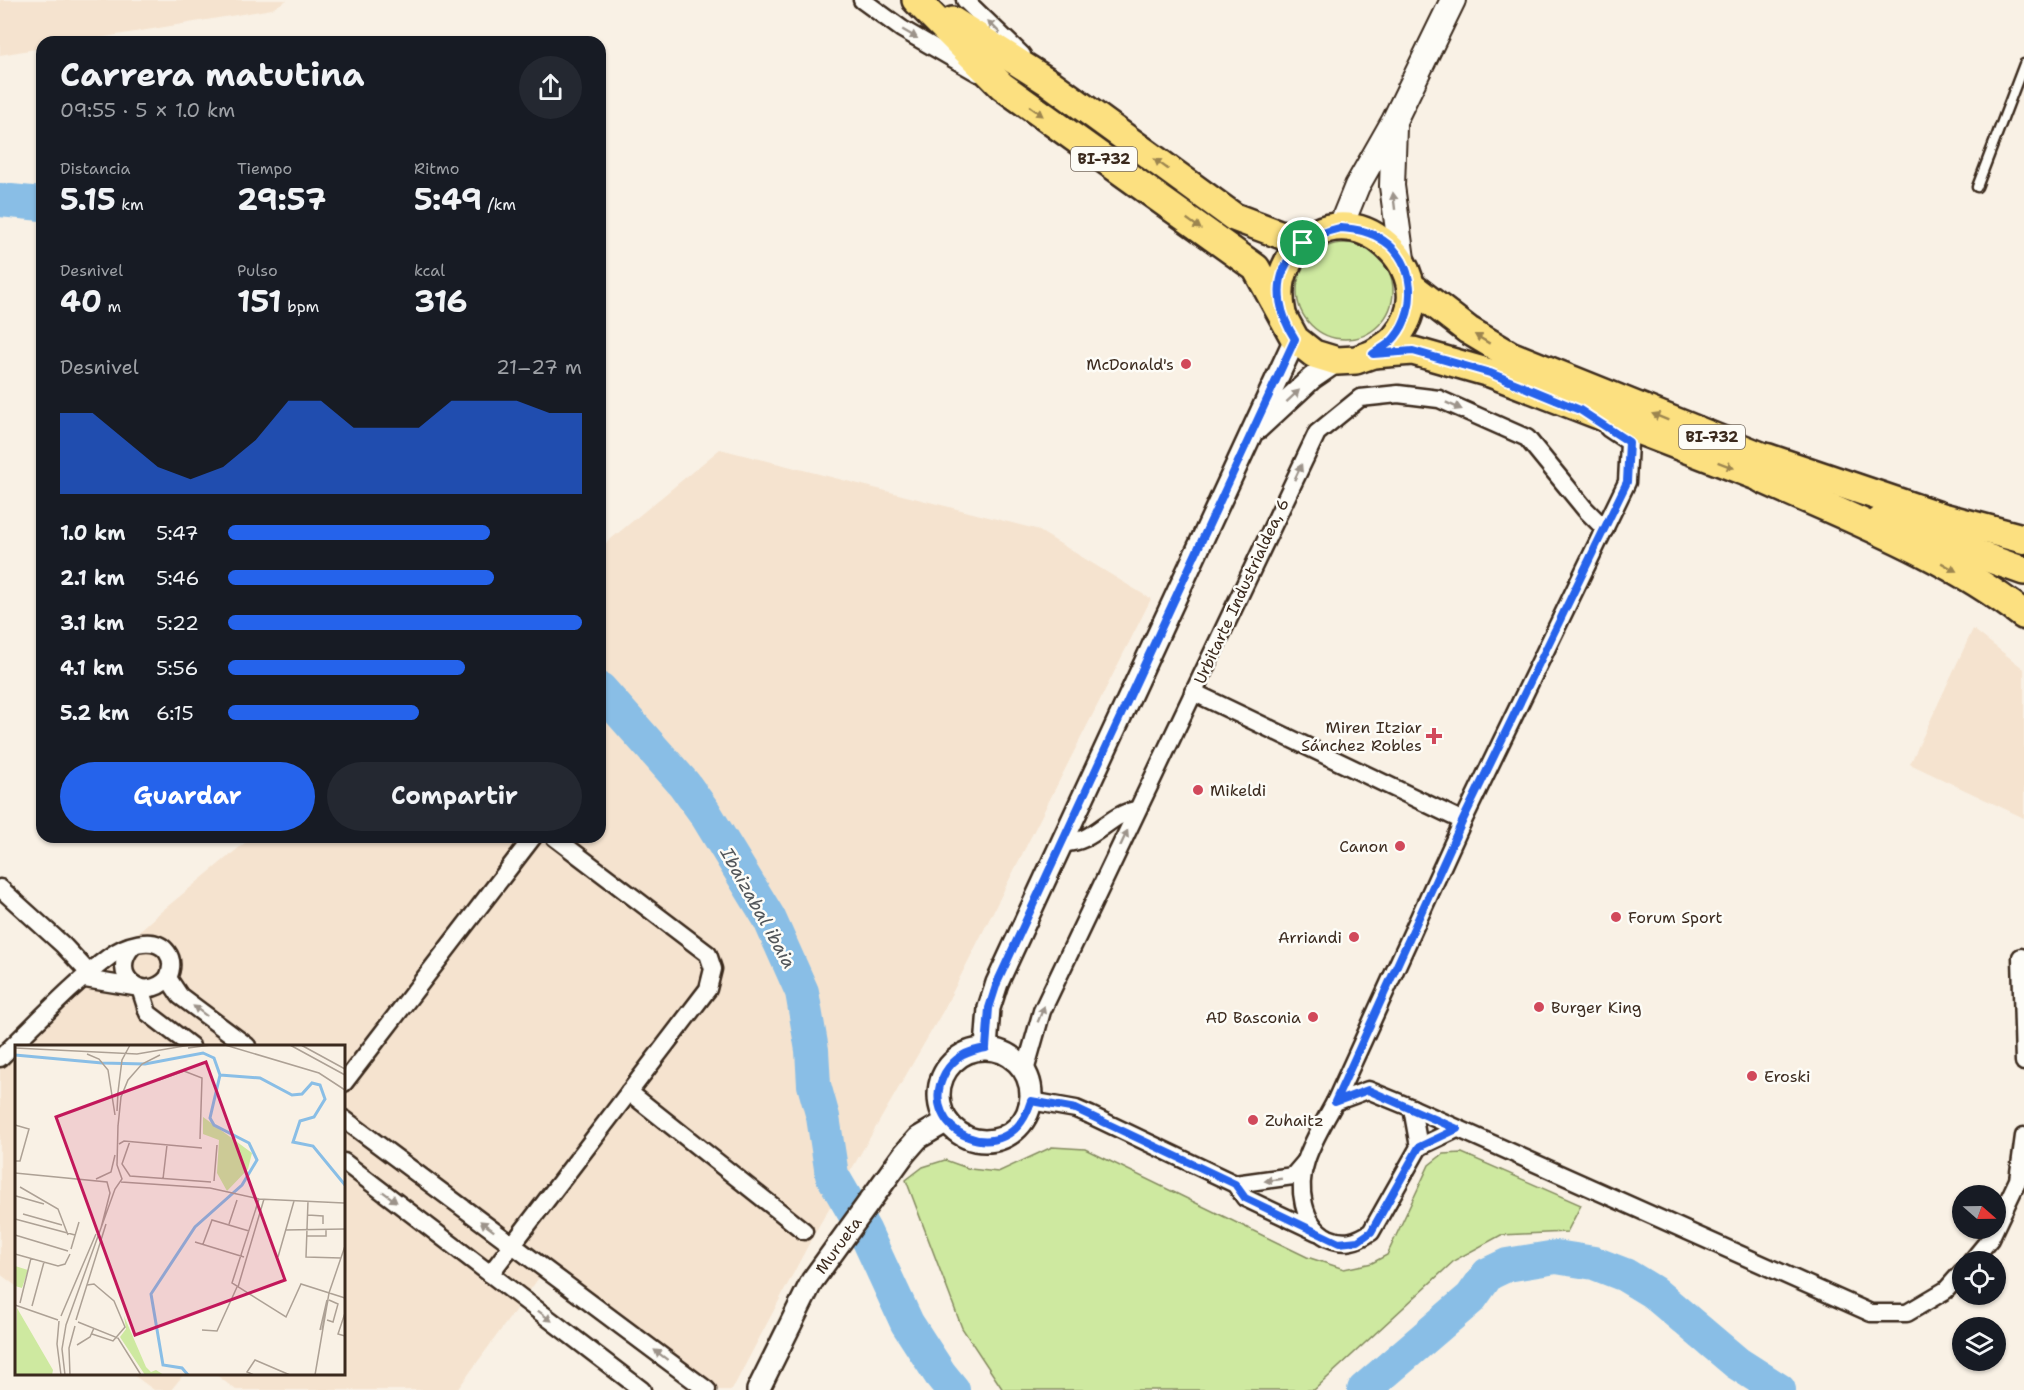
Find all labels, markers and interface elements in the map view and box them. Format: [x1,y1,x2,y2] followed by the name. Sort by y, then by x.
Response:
[987,20,1001,34] one-way arrow
[902,29,919,39] one-way arrow
[60,52,365,97] text: Carrera matutina
[519,56,582,119] button: share
[60,97,235,123] text: 09:55 · 5 × 1.0 km
[1027,105,1043,117] one-way arrow
[1071,147,1137,171] road number: BI-732
[60,158,131,179] text: Distancia
[237,158,292,179] text: Tiempo
[414,158,459,179] text: Ritmo
[1153,158,1169,170] one-way arrow
[60,179,116,220] text: 5.15
[237,179,326,220] text: 29:57
[414,179,482,220] text: 5:49
[1389,192,1399,211] one-way arrow
[116,194,144,215] text: km
[482,194,516,215] text: /km
[1277,217,1328,268] pin
[1186,218,1202,230] one-way arrow
[1286,226,1319,259] icon: arrive
[60,260,123,281] text: Desnivel
[237,260,278,281] text: Pulso
[414,260,445,281] text: kcal
[60,281,102,322] text: 40
[237,281,282,322] text: 151
[414,281,468,322] text: 316
[102,296,121,317] text: m
[282,296,319,317] text: bpm
[1474,333,1490,344] one-way arrow
[60,354,139,380] text: Desnivel
[496,354,582,380] text: 21–27 m
[1086,354,1174,375] place label: McDonald's
[1179,357,1193,371] marker: McDonald's
[1285,389,1299,403] one-way arrow
[1445,401,1462,410] one-way arrow
[1651,412,1669,422] one-way arrow
[1679,425,1745,449] road number: BI-732
[1717,461,1735,470] one-way arrow
[1293,464,1302,481] one-way arrow
[1189,495,1294,687] street label: Urbitarte Industrialdea, 6
[60,520,125,546] text: 1.0 km
[156,520,198,546] text: 5:47
[1941,562,1958,572] one-way arrow
[60,565,125,591] text: 2.1 km
[156,565,199,591] text: 5:46
[60,610,124,636] text: 3.1 km
[156,610,199,636] text: 5:22
[60,655,124,681] text: 4.1 km
[156,655,199,681] text: 5:56
[60,700,129,726] text: 5.2 km
[156,700,194,726] text: 6:15
[1301,717,1422,756] place label: Miren Itziar Sánchez Robles
[1427,729,1441,743] marker: Miren Itziar Sánchez Robles
[60,762,315,831] button: Guardar
[327,762,582,831] button: Compartir
[1210,780,1266,801] place label: Mikeldi
[1191,783,1205,797] marker: Mikeldi
[1119,830,1128,847] one-way arrow
[1339,836,1388,857] place label: Canon
[1393,839,1407,853] marker: Canon
[714,842,801,973] water label: Ibaizabal ibaia
[1628,907,1723,928] place label: Forum Sport
[1609,910,1623,924] marker: Forum Sport
[1278,927,1342,948] place label: Arriandi
[1347,930,1361,944] marker: Arriandi
[1551,997,1642,1018] place label: Burger King
[1532,1000,1546,1014] marker: Burger King
[1036,1005,1046,1023] one-way arrow
[192,1006,207,1018] one-way arrow
[1205,1007,1301,1028] place label: AD Basconia
[1306,1010,1320,1024] marker: AD Basconia
[15,1045,345,1375] inset map
[1764,1066,1811,1087] place label: Eroski
[1745,1069,1759,1083] marker: Eroski
[1265,1110,1324,1131] place label: Zuhaitz
[1246,1113,1260,1127] marker: Zuhaitz
[1264,1175,1283,1184] one-way arrow
[1952,1185,2006,1239] north arrow
[1952,1185,2006,1371] map controls
[382,1191,398,1204] one-way arrow
[811,1212,866,1278] street label: Murueta
[480,1220,496,1232] one-way arrow
[1952,1251,2006,1305] button: locate
[536,1310,552,1322] one-way arrow
[1952,1317,2006,1371] button: layers
[653,1349,669,1361] one-way arrow

